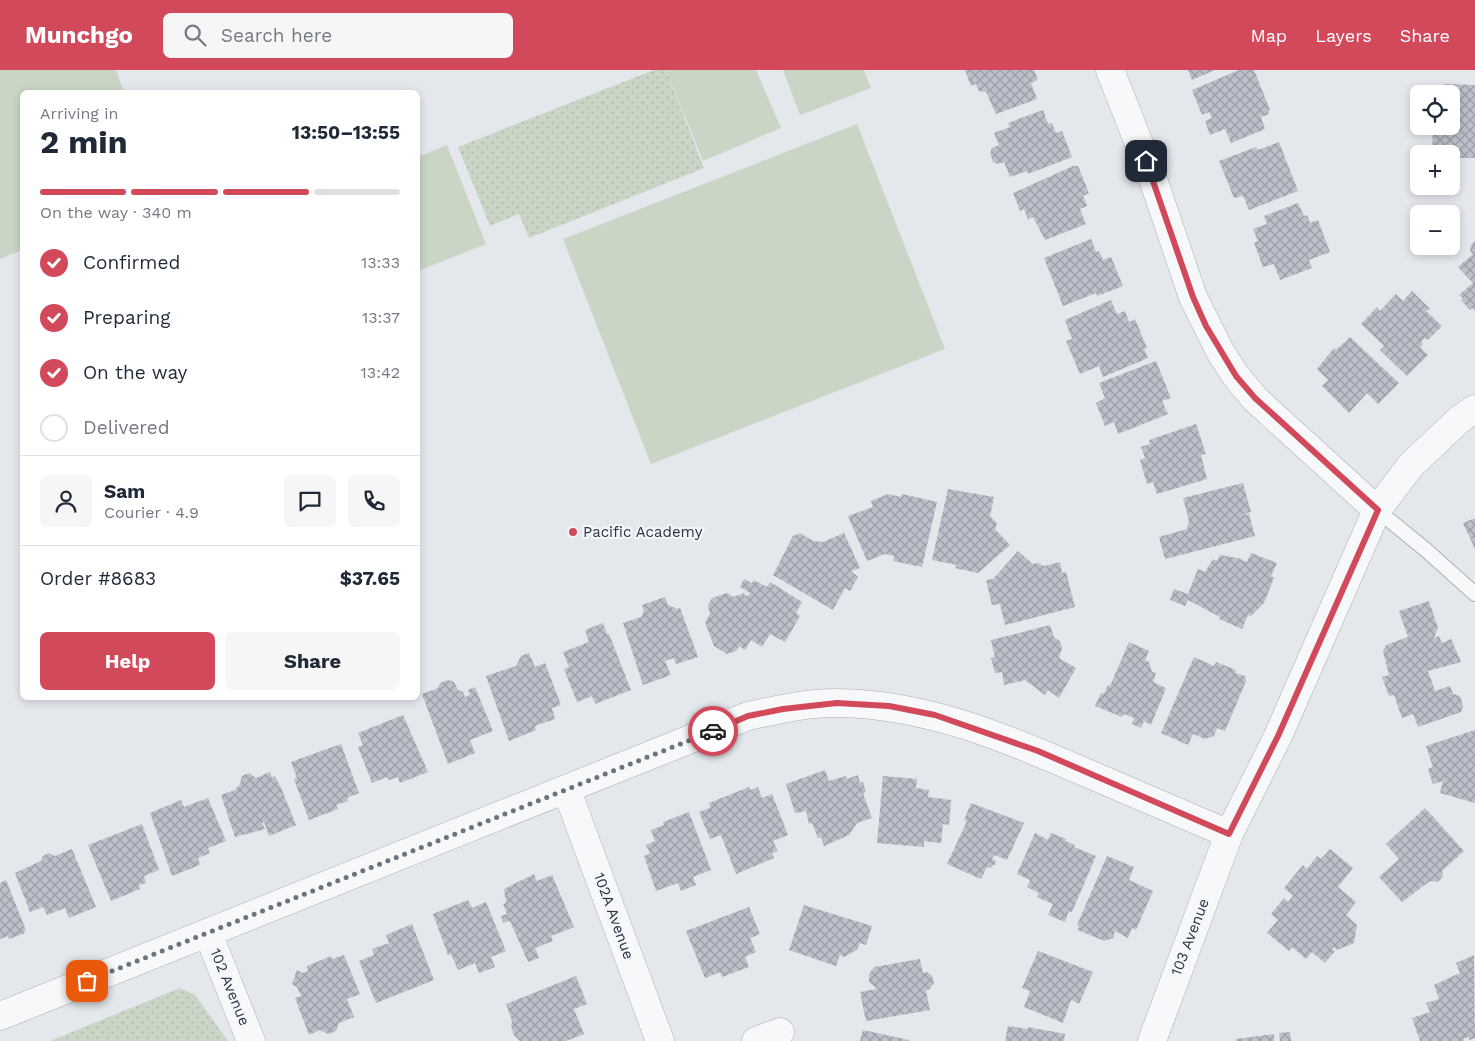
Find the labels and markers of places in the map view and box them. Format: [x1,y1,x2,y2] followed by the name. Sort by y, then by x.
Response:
[1125,140,1167,182] pin
[583,523,703,541] place label: Pacific Academy
[567,526,579,538] marker: Pacific Academy
[66,960,108,1002] pin

